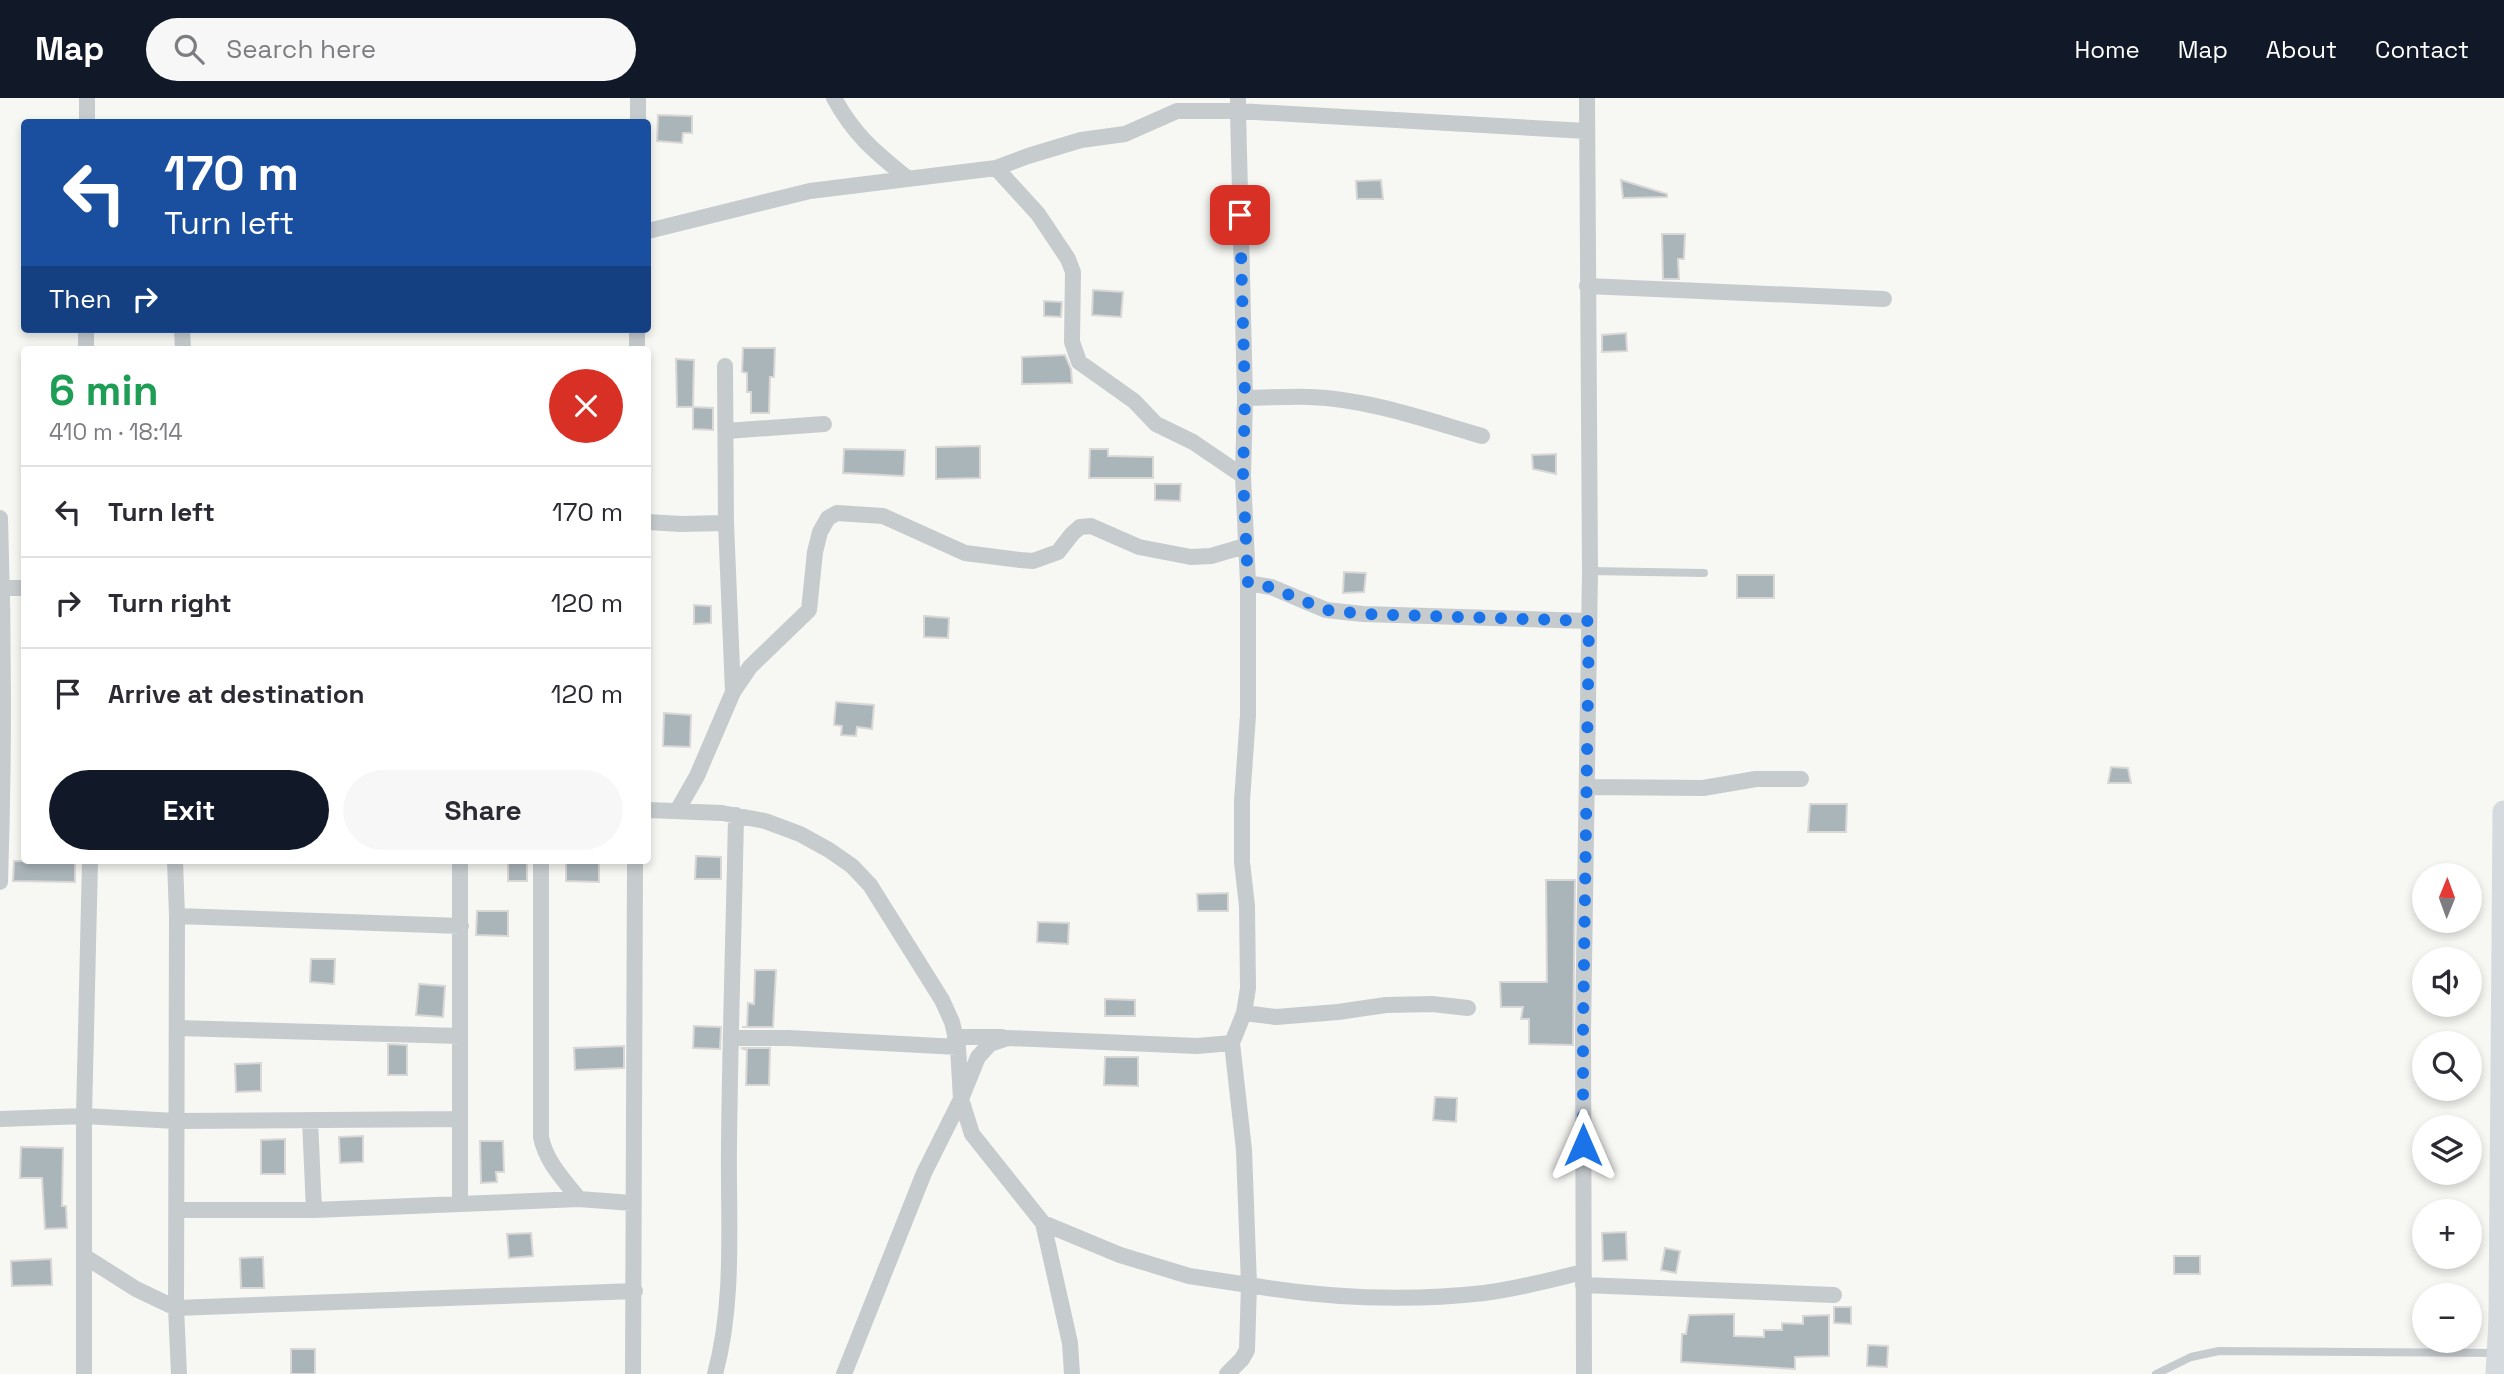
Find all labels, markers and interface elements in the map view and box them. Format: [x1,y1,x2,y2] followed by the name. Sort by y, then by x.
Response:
[146,18,636,81] search box
[35,28,104,70] text: Map
[170,30,208,68] icon: search
[226,32,376,66] text: Search here
[2074,34,2140,65] text: Home
[2178,34,2228,65] text: Map
[2266,34,2337,65] text: About
[2375,34,2469,65] text: Contact
[164,142,299,204] text: 170 m
[49,147,140,238] icon: left
[1210,185,1270,245] pin
[1221,196,1259,234] icon: arrive
[164,203,294,243] text: Turn left
[126,280,164,318] icon: right
[49,282,112,316] text: Then
[49,364,159,417] text: 6 min
[549,369,623,443] button: close
[49,417,183,447] text: 410 m · 18:14
[49,493,87,531] icon: left
[108,495,215,529] text: Turn left
[552,495,623,529] text: 170 m
[49,584,87,622] icon: right
[108,586,232,620] text: Turn right
[551,586,623,620] text: 120 m
[49,675,87,713] icon: arrive
[108,677,365,711] text: Arrive at destination
[551,677,623,711] text: 120 m
[49,770,329,850] button: Exit
[343,770,623,850] button: Share
[2412,863,2482,933] north arrow
[2412,863,2482,1353] map controls
[2412,947,2482,1017] button: sound
[2412,1031,2482,1101] button: search
[1546,1108,1620,1182] position arrow
[2412,1115,2482,1185] button: layers
[2412,1199,2482,1269] button: +
[2412,1283,2482,1353] button: −

